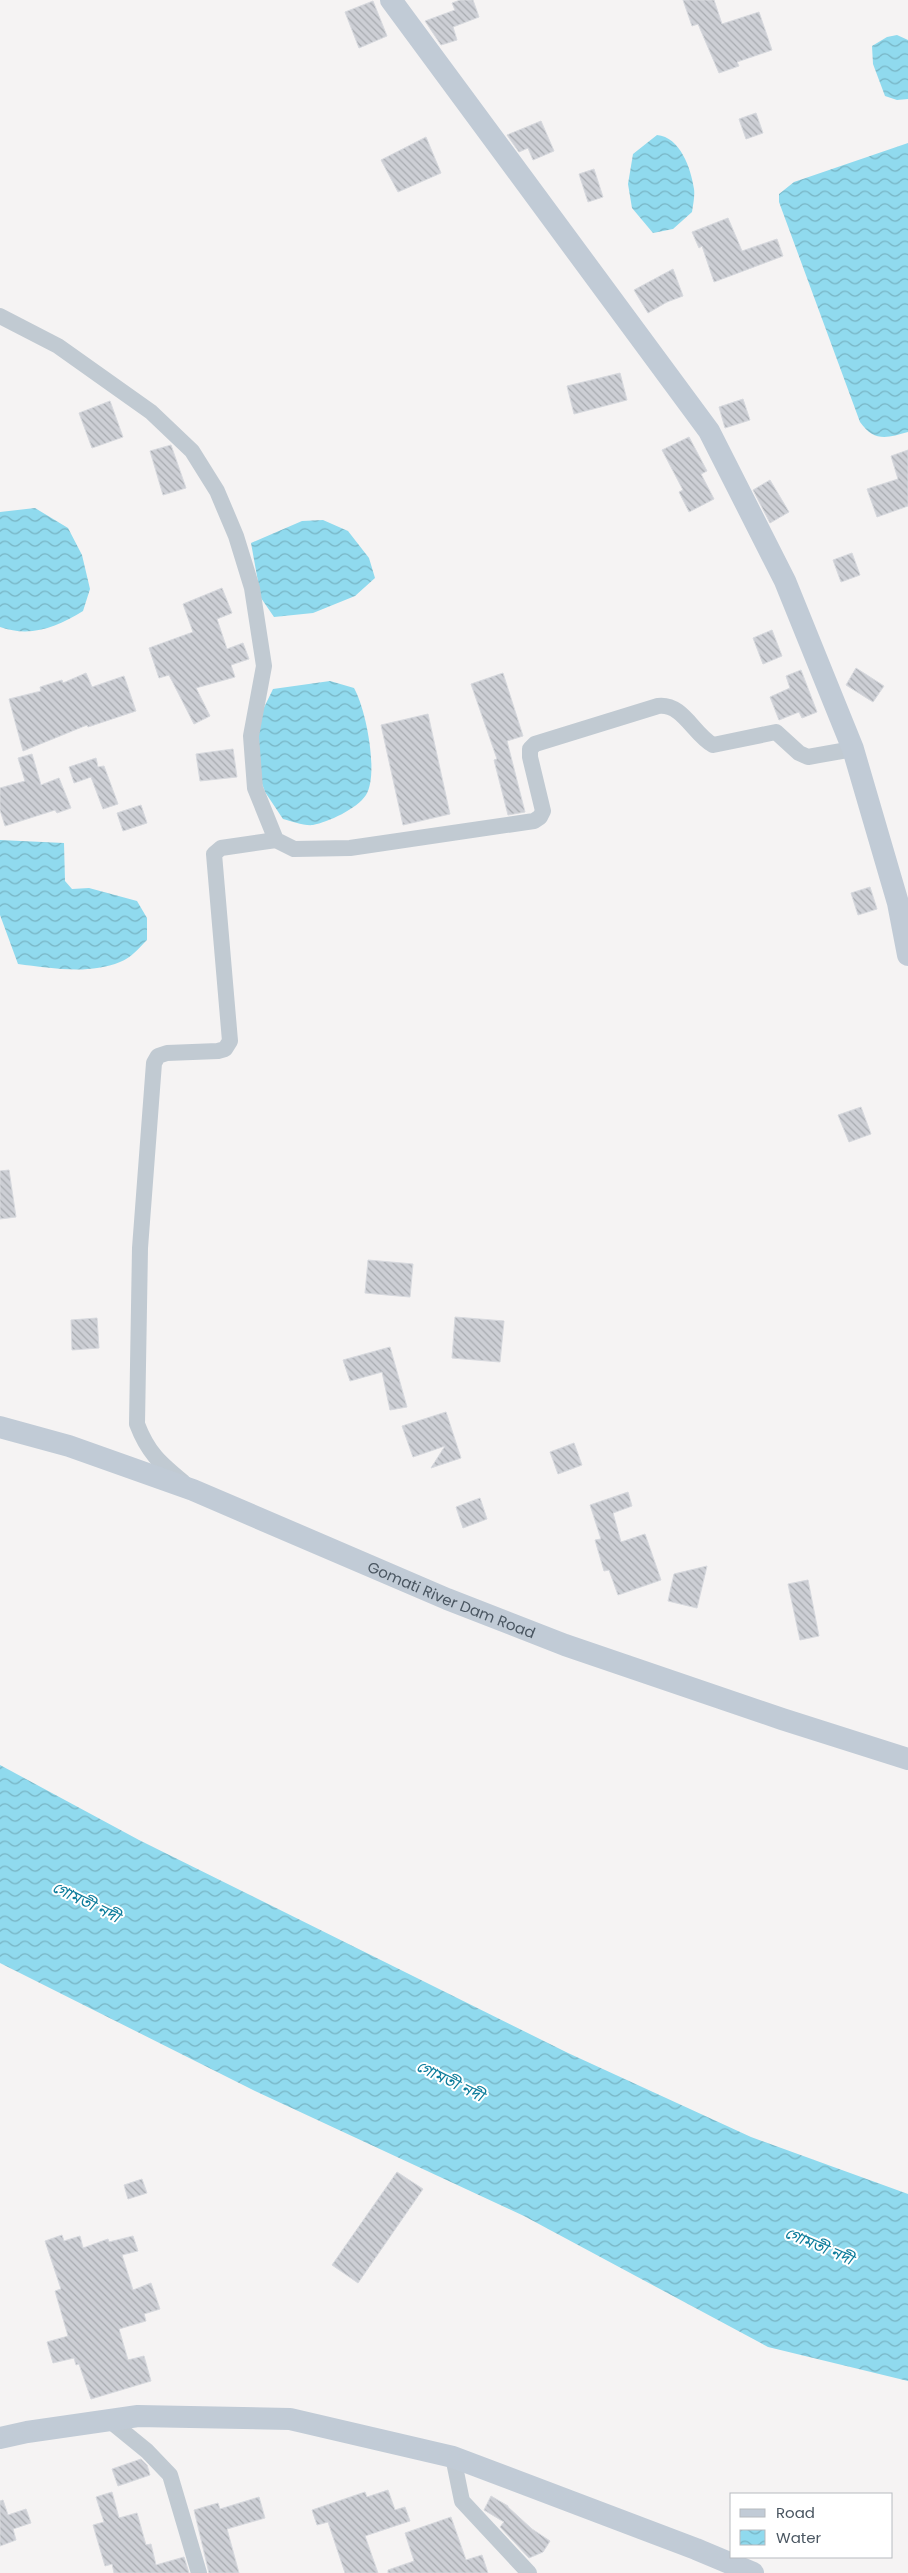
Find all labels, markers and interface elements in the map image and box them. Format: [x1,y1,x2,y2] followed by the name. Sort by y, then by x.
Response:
[364,1556,539,1643] street label: Gomati River Dam Road
[48,1876,126,1929] water label: গোমতী নদী
[412,2055,490,2108] water label: গোমতী নদী
[781,2221,859,2272] water label: গোমতী নদী
[730,2493,893,2558] legend
[776,2502,815,2523] text: Road
[776,2527,822,2548] text: Water

